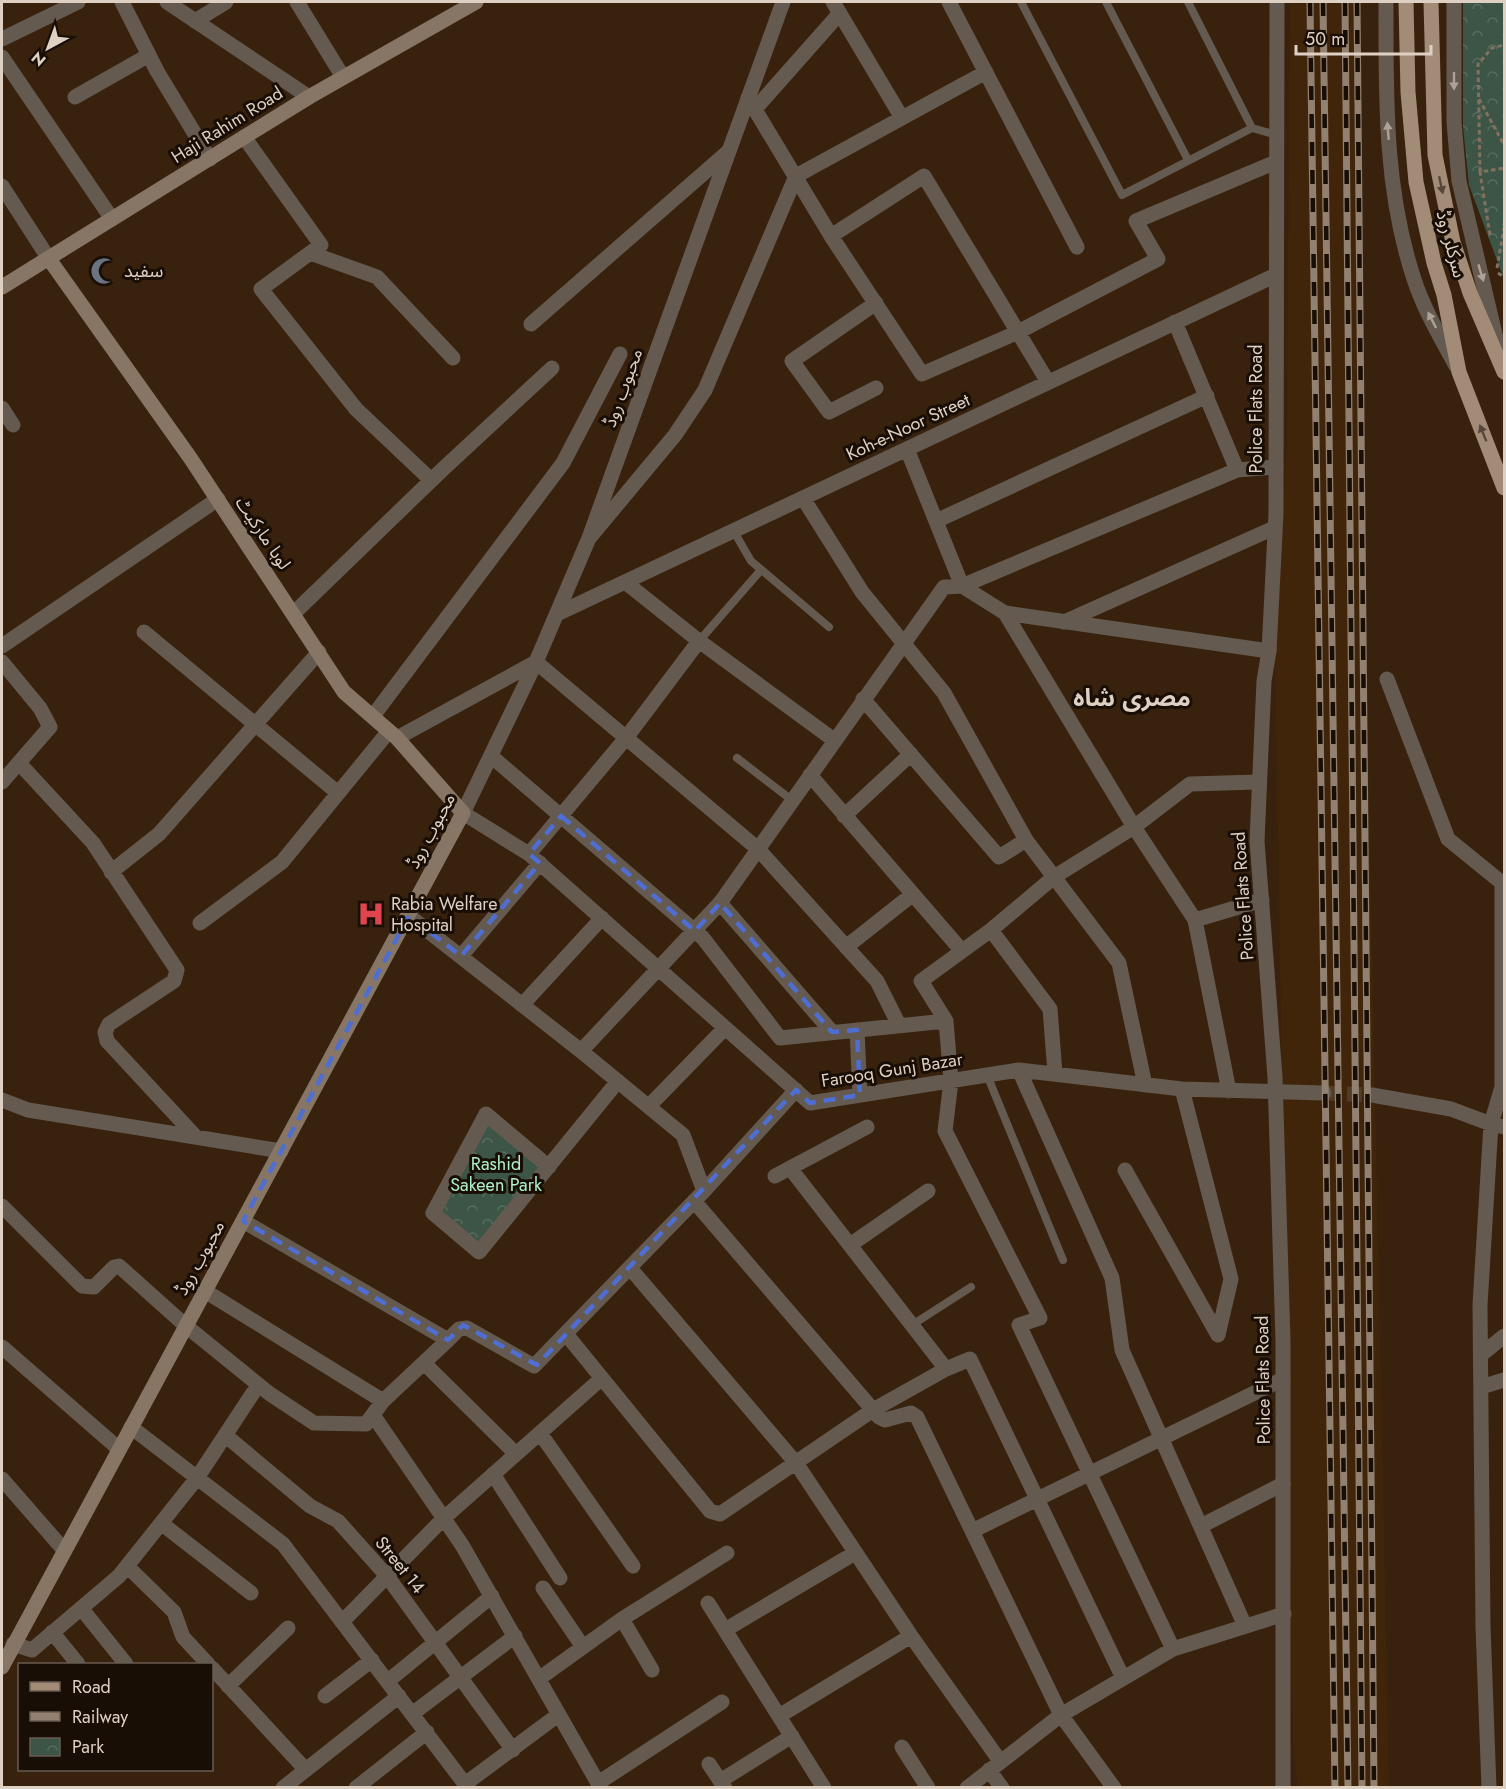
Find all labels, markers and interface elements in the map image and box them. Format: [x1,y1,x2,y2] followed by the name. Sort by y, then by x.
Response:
[18,18,78,78] north arrow
[1296,18,1431,56] scale bar
[1305,26,1345,52] text: 50 m
[26,46,51,72] text: N
[1449,71,1459,90] one-way arrow
[166,80,288,170] street label: Haji Rahim Road
[1383,122,1393,141] one-way arrow
[1437,176,1447,195] one-way arrow
[1429,207,1473,281] street label: سرکلر روڈ
[89,256,119,286] mosque icon: سفید
[124,258,163,284] place label: سفید
[1477,264,1486,282] one-way arrow
[1427,311,1437,328] one-way arrow
[597,345,649,431] street label: محبوب روڈ
[1243,345,1269,473] street label: Police Flats Road
[842,387,975,467] street label: Koh-e-Noor Street
[1478,424,1487,442] one-way arrow
[229,491,297,575] street label: لوہا مارکیٹ
[1073,680,1191,715] district label: مصری شاہ
[400,789,462,873] street label: محبوب روڈ
[1226,831,1260,961] street label: Police Flats Road
[391,891,498,938] place label: Rabia Welfare Hospital
[356,899,386,929] hospital icon: Rabia Welfare Hospital
[819,1046,965,1094] street label: Farooq Gunj Bazar
[450,1151,542,1198] park label: Rashid Sakeen Park
[169,1216,231,1300] street label: محبوب روڈ
[1249,1315,1277,1445] street label: Police Flats Road
[369,1531,431,1599] street label: Street 14
[18,1663,213,1771] legend
[72,1674,111,1700] text: Road
[72,1704,128,1730] text: Railway
[72,1734,104,1760] text: Park

